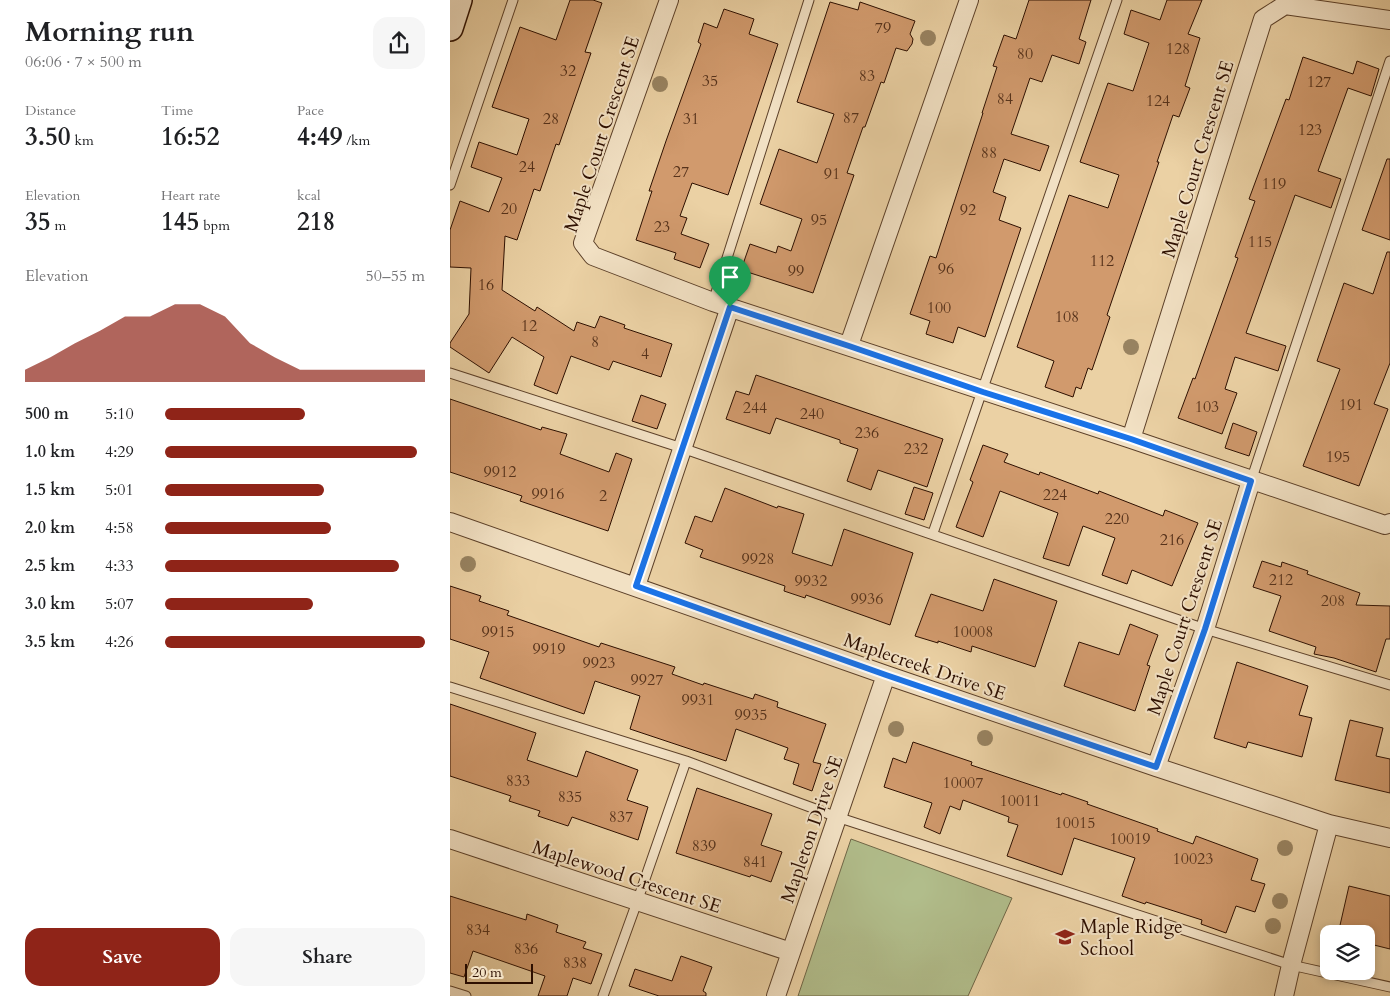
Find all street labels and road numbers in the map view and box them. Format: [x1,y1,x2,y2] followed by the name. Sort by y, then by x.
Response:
[558,33,646,236] street label: Maple Court Crescent SE
[1156,58,1240,261] street label: Maple Court Crescent SE
[1141,516,1229,719] street label: Maple Court Crescent SE
[840,627,1009,707] street label: Maplecreek Drive SE
[775,752,849,906] street label: Mapleton Drive SE
[529,834,725,920] street label: Maplewood Crescent SE

